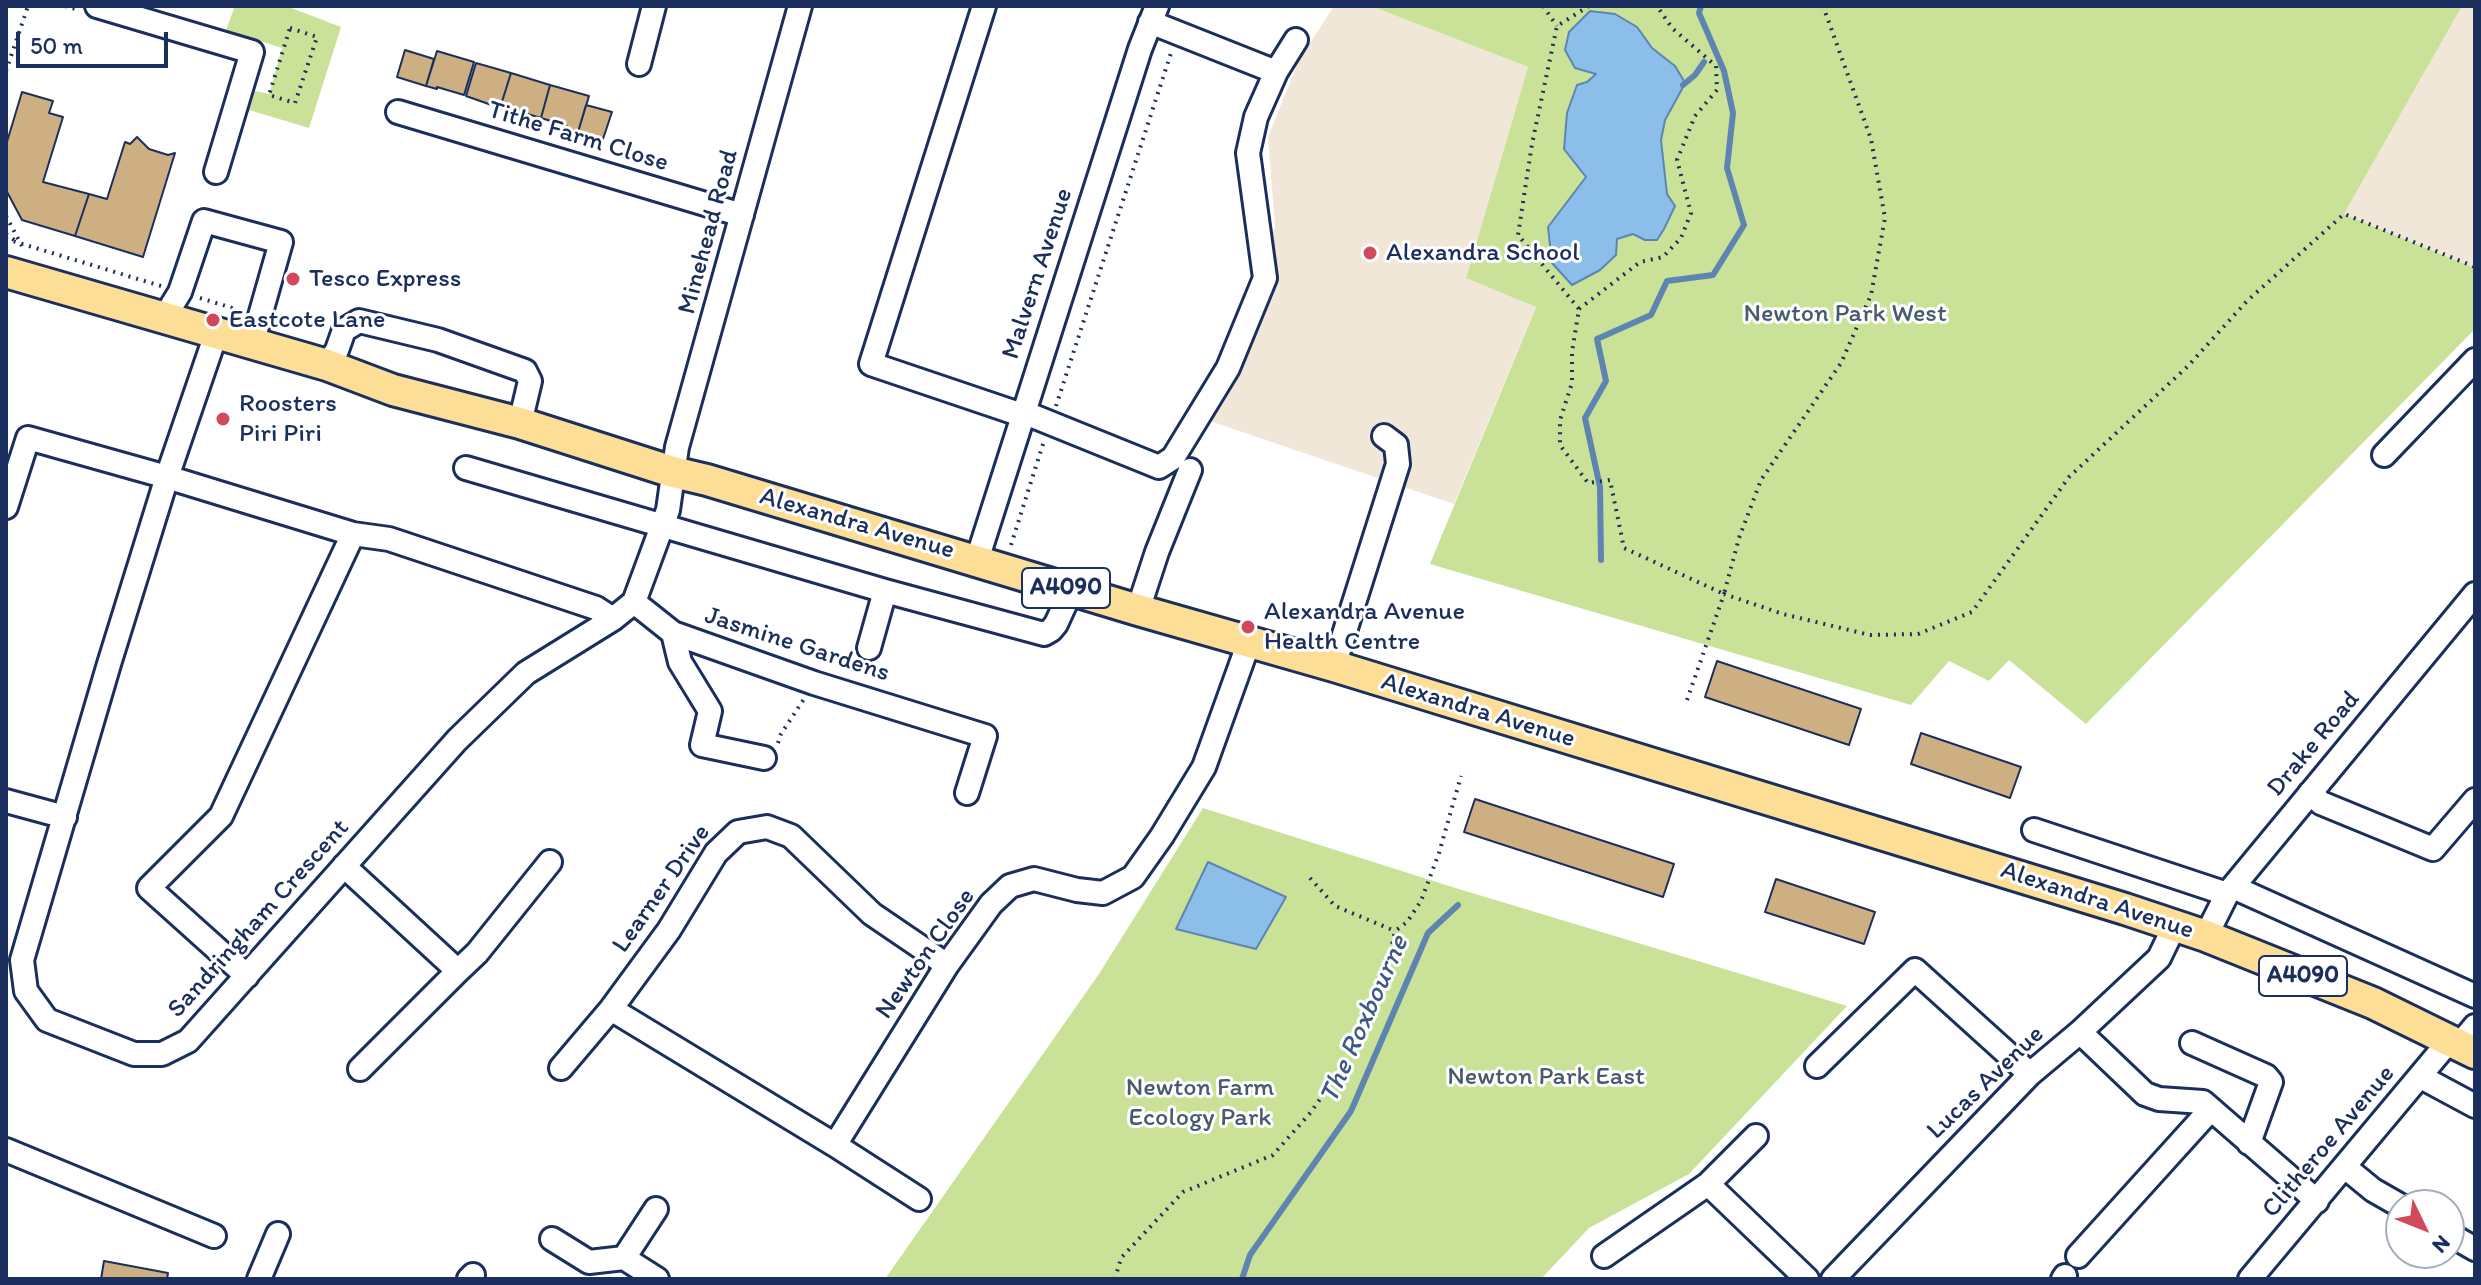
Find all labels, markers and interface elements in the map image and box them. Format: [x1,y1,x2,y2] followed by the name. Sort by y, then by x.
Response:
[20,16,172,66] scale bar
[30,31,83,60] text: 50 m
[484,95,672,179] street label: Tithe Farm Close
[672,146,746,318] street label: Minehead Road
[996,185,1080,363] street label: Malvern Avenue
[1386,237,1580,269] place label: Alexandra School
[1361,244,1379,262] marker: Alexandra School
[309,263,461,295] place label: Tesco Express
[284,270,302,288] marker: Tesco Express
[1743,298,1947,330] park label: Newton Park West
[229,304,385,336] place label: Eastcote Lane
[204,311,222,329] marker: Eastcote Lane
[239,388,337,450] place label: Roosters Piri Piri
[214,410,232,428] marker: Roosters Piri Piri
[756,481,958,567] street label: Alexandra Avenue
[1022,568,1110,608] road number: A4090
[1264,596,1465,658] place label: Alexandra Avenue Health Centre
[701,600,893,690] street label: Jasmine Gardens
[1239,618,1257,636] marker: Alexandra Avenue Health Centre
[1377,667,1579,755] street label: Alexandra Avenue
[2261,685,2367,803] street label: Drake Road
[162,813,356,1025] street label: Sandringham Crescent
[606,819,718,959] street label: Learner Drive
[1997,855,2197,947] street label: Alexandra Avenue
[869,883,983,1025] street label: Newton Close
[1313,931,1417,1109] water label: The Roxbourne
[2259,956,2347,996] road number: A4090
[1921,1019,2051,1147] street label: Lucas Avenue
[2256,1059,2402,1225] street label: Clitheroe Avenue
[1447,1061,1645,1093] park label: Newton Park East
[1126,1072,1274,1134] park label: Newton Farm Ecology Park
[2385,1189,2465,1269] north arrow
[2427,1230,2456,1259] text: N

